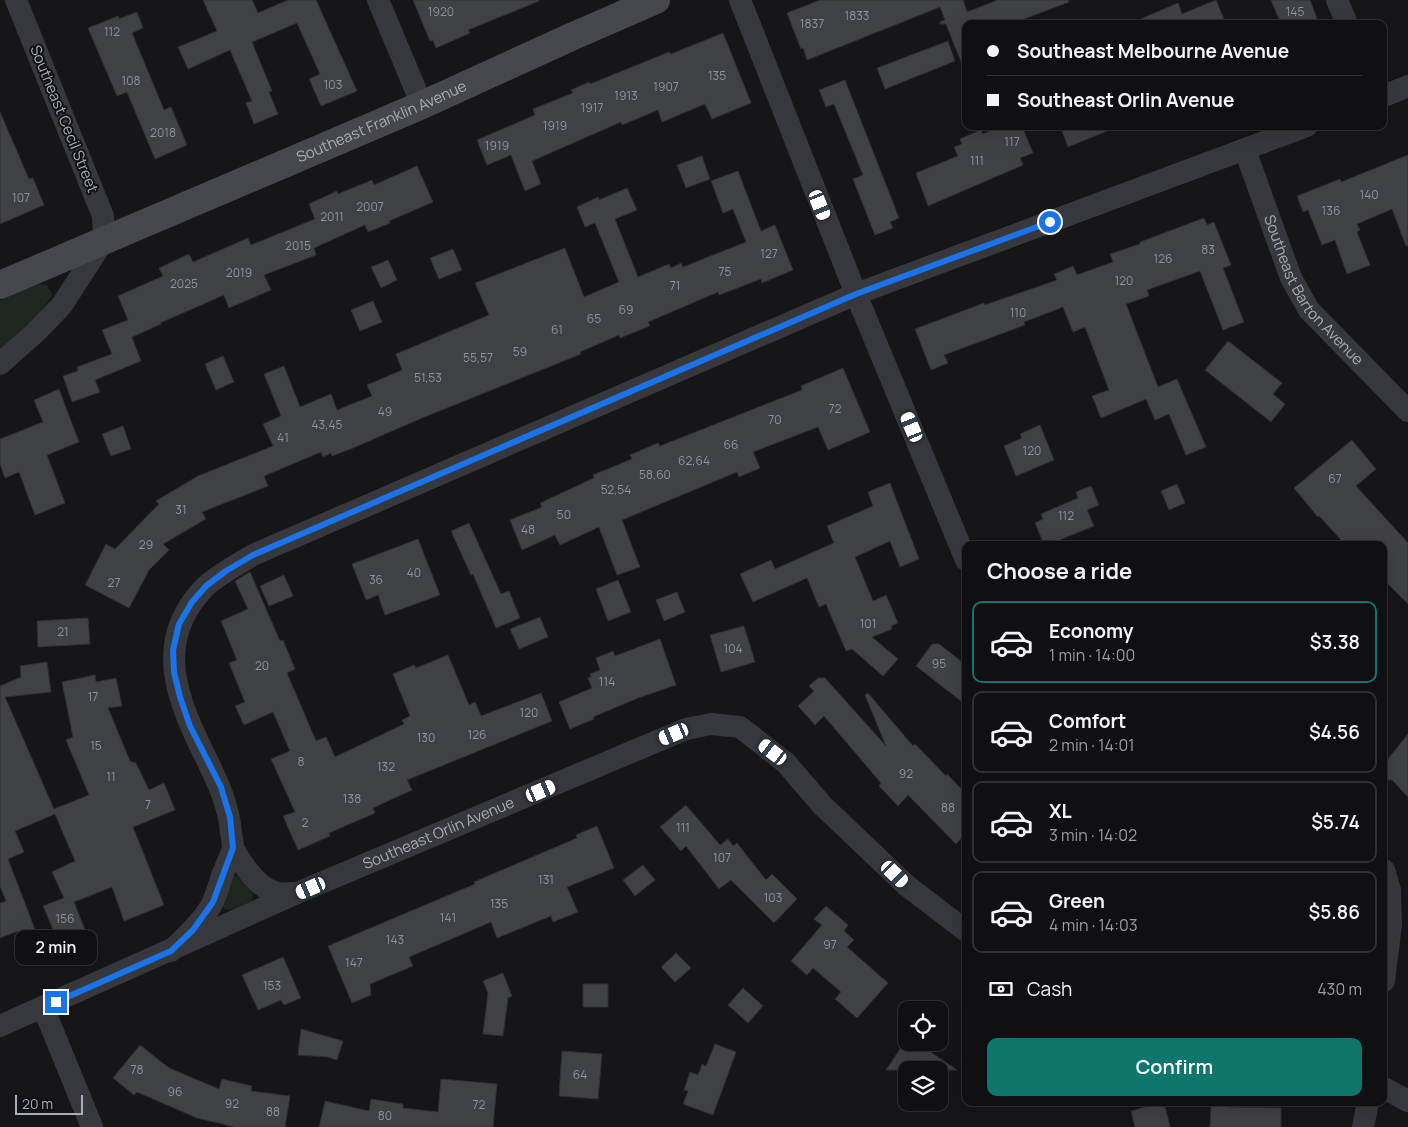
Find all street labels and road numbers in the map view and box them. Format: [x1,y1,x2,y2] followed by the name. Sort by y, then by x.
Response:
[25,42,104,196] street label: Southeast Cecil Street
[293,75,470,167] street label: Southeast Franklin Avenue
[1259,212,1369,370] street label: Southeast Barton Avenue
[359,792,517,874] street label: Southeast Orlin Avenue

